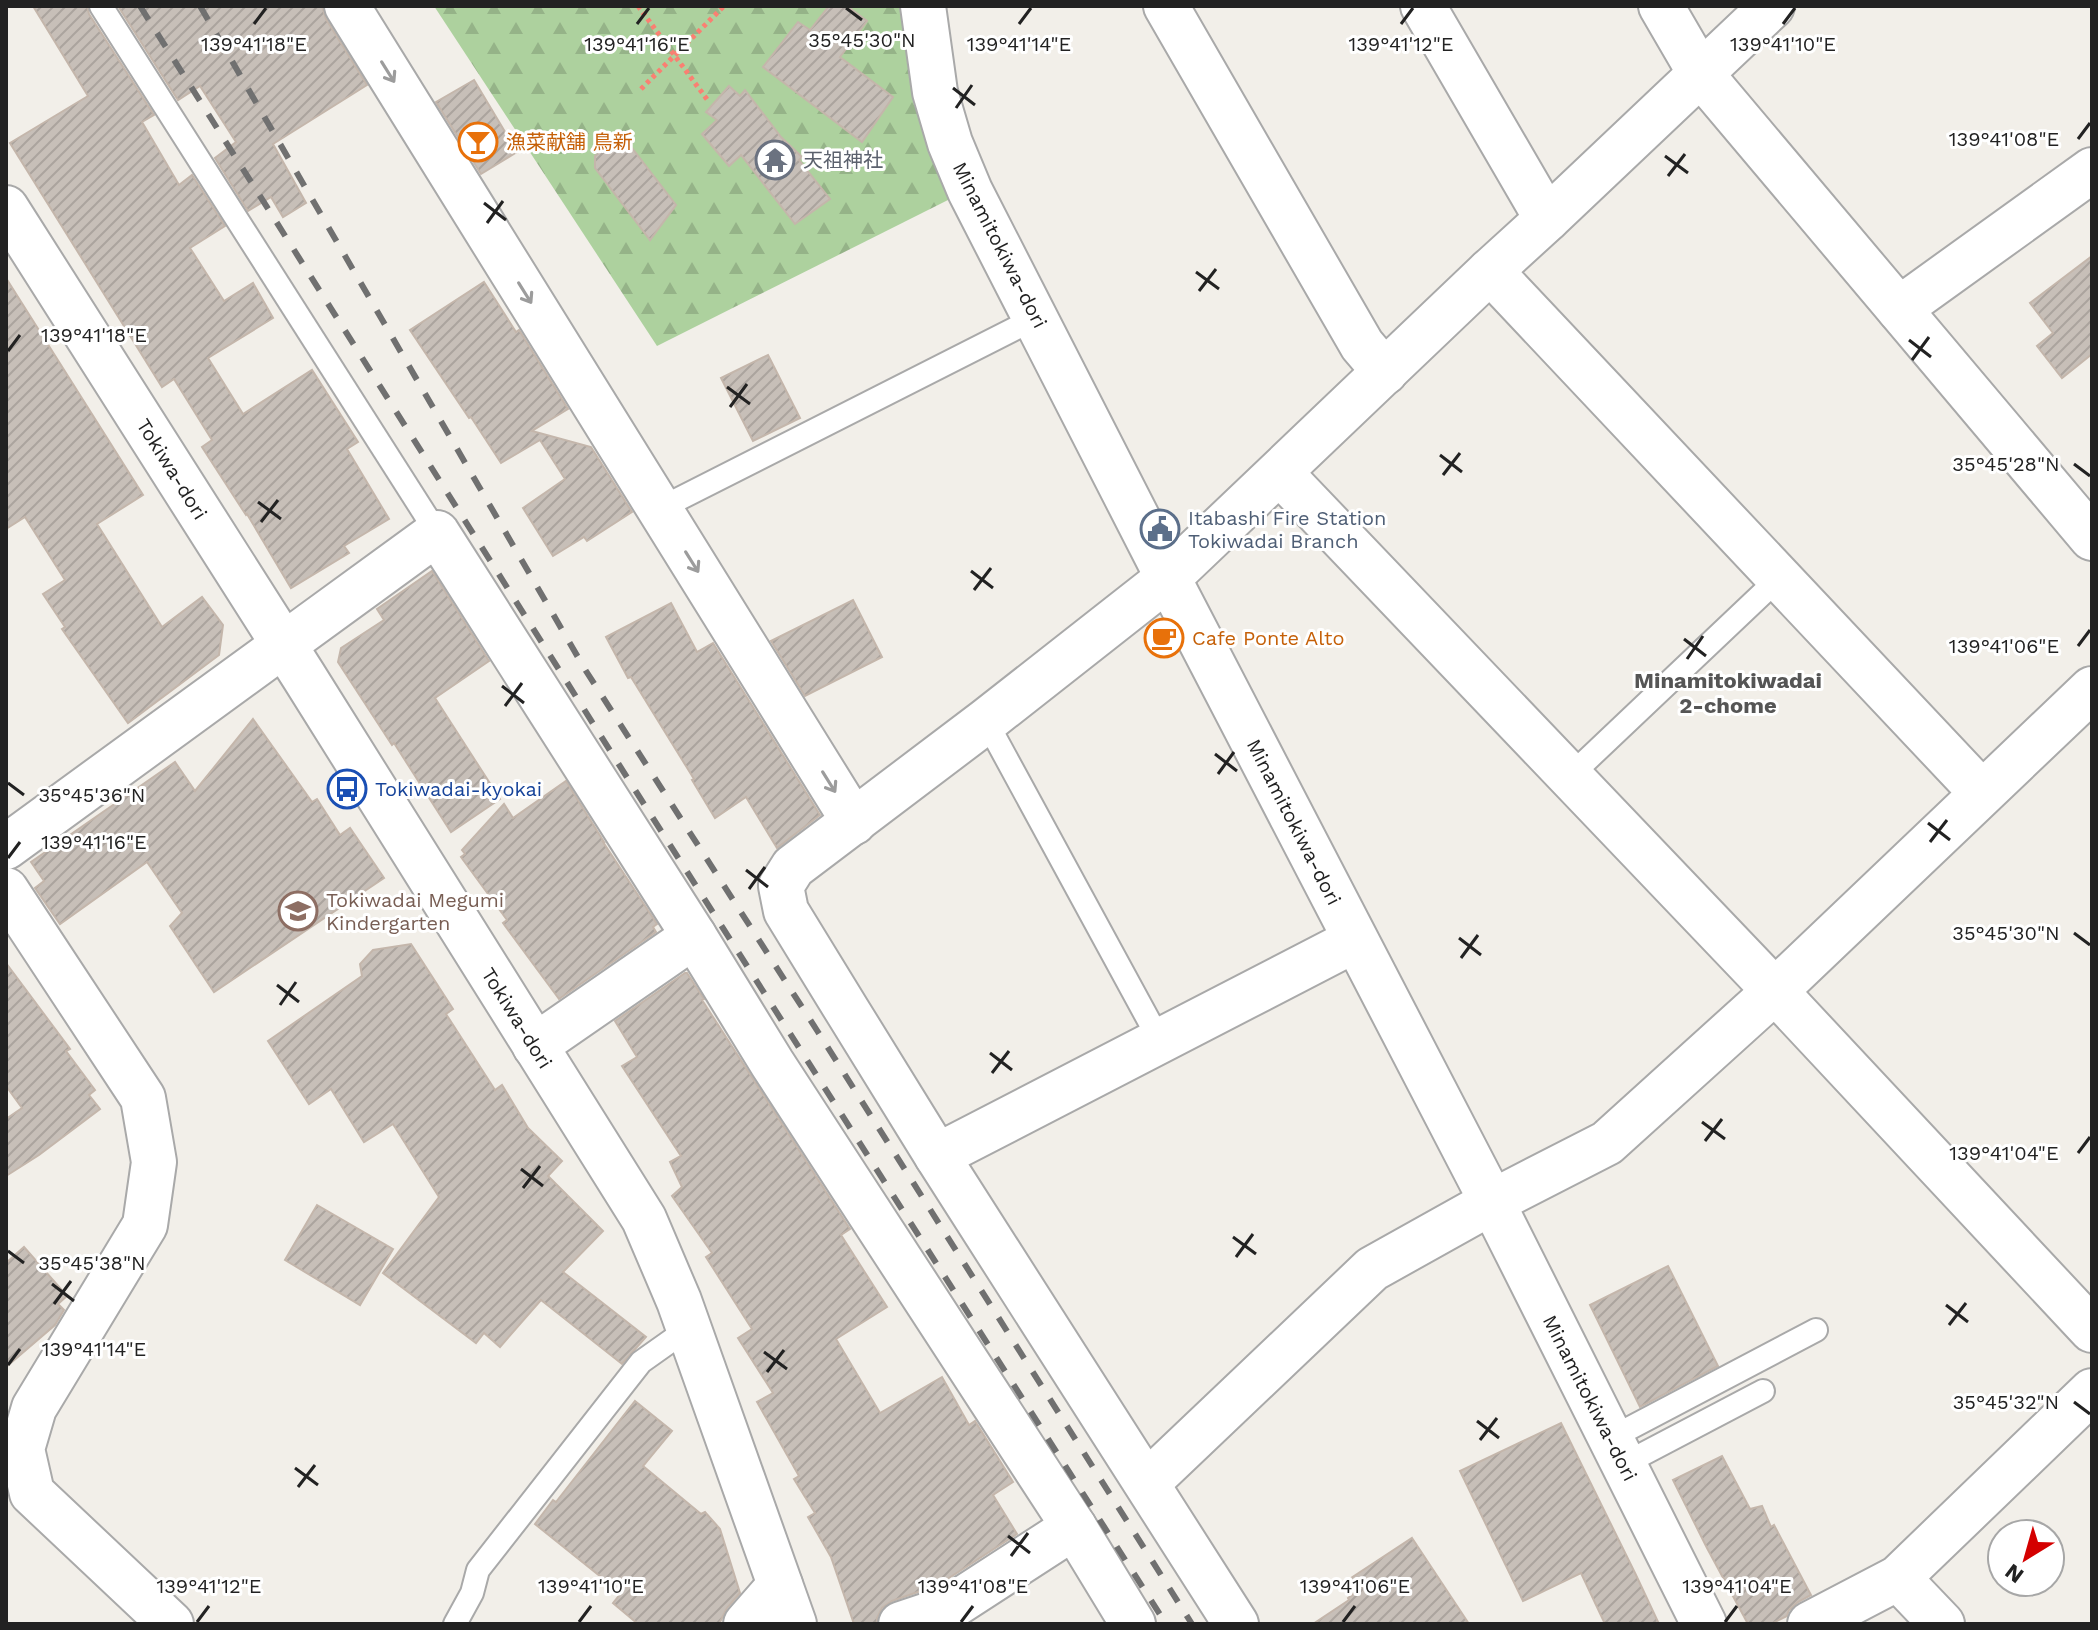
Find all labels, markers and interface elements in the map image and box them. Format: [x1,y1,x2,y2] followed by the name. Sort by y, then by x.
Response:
[808,28,916,52] text: 35°45'30"N
[201,32,307,56] text: 139°41'18"E
[584,32,690,56] text: 139°41'16"E
[967,32,1071,56] text: 139°41'14"E
[1348,32,1454,56] text: 139°41'12"E
[1730,32,1836,56] text: 139°41'10"E
[381,60,397,83] one-way arrow
[457,121,499,163] bar icon: 漁菜献舗 鳥新
[1949,127,2059,151] text: 139°41'08"E
[506,130,633,154] place label: 漁菜献舗 鳥新
[754,139,796,181] temple icon: 天祖神社
[803,148,883,172] place label: 天祖神社
[948,158,1052,332] street label: Minamitokiwa-dori
[518,281,534,304] one-way arrow
[41,323,147,347] text: 139°41'18"E
[132,414,212,524] street label: Tokiwa-dori
[1952,452,2060,476] text: 35°45'28"N
[1188,506,1386,553] place label: Itabashi Fire Station Tokiwadai Branch
[1139,508,1181,550] public building icon: Itabashi Fire Station Tokiwadai Branch
[684,550,700,572] one-way arrow
[1143,617,1185,659] cafe icon: Cafe Ponte Alto
[1192,626,1344,650] place label: Cafe Ponte Alto
[1949,634,2059,658] text: 139°41'06"E
[1634,668,1822,718] district label: Minamitokiwadai 2-chome
[1242,735,1346,909] street label: Minamitokiwa-dori
[326,768,368,810] bus stop icon: Tokiwadai-kyokai
[822,770,838,793] one-way arrow
[375,777,542,801] place label: Tokiwadai-kyokai
[38,783,146,807] text: 35°45'36"N
[41,830,147,854] text: 139°41'16"E
[326,888,504,935] place label: Tokiwadai Megumi Kindergarten
[277,890,319,932] school or university icon: Tokiwadai Megumi Kindergarten
[1952,921,2060,945] text: 35°45'30"N
[477,963,557,1073] street label: Tokiwa-dori
[1949,1141,2059,1165] text: 139°41'04"E
[38,1251,146,1275] text: 35°45'38"N
[1538,1311,1642,1485] street label: Minamitokiwa-dori
[42,1337,146,1361] text: 139°41'14"E
[1953,1390,2059,1414] text: 35°45'32"N
[1986,1518,2066,1598] north arrow
[2000,1559,2028,1588] text: N
[156,1574,262,1598] text: 139°41'12"E
[538,1574,644,1598] text: 139°41'10"E
[918,1574,1028,1598] text: 139°41'08"E
[1300,1574,1410,1598] text: 139°41'06"E
[1682,1574,1792,1598] text: 139°41'04"E

